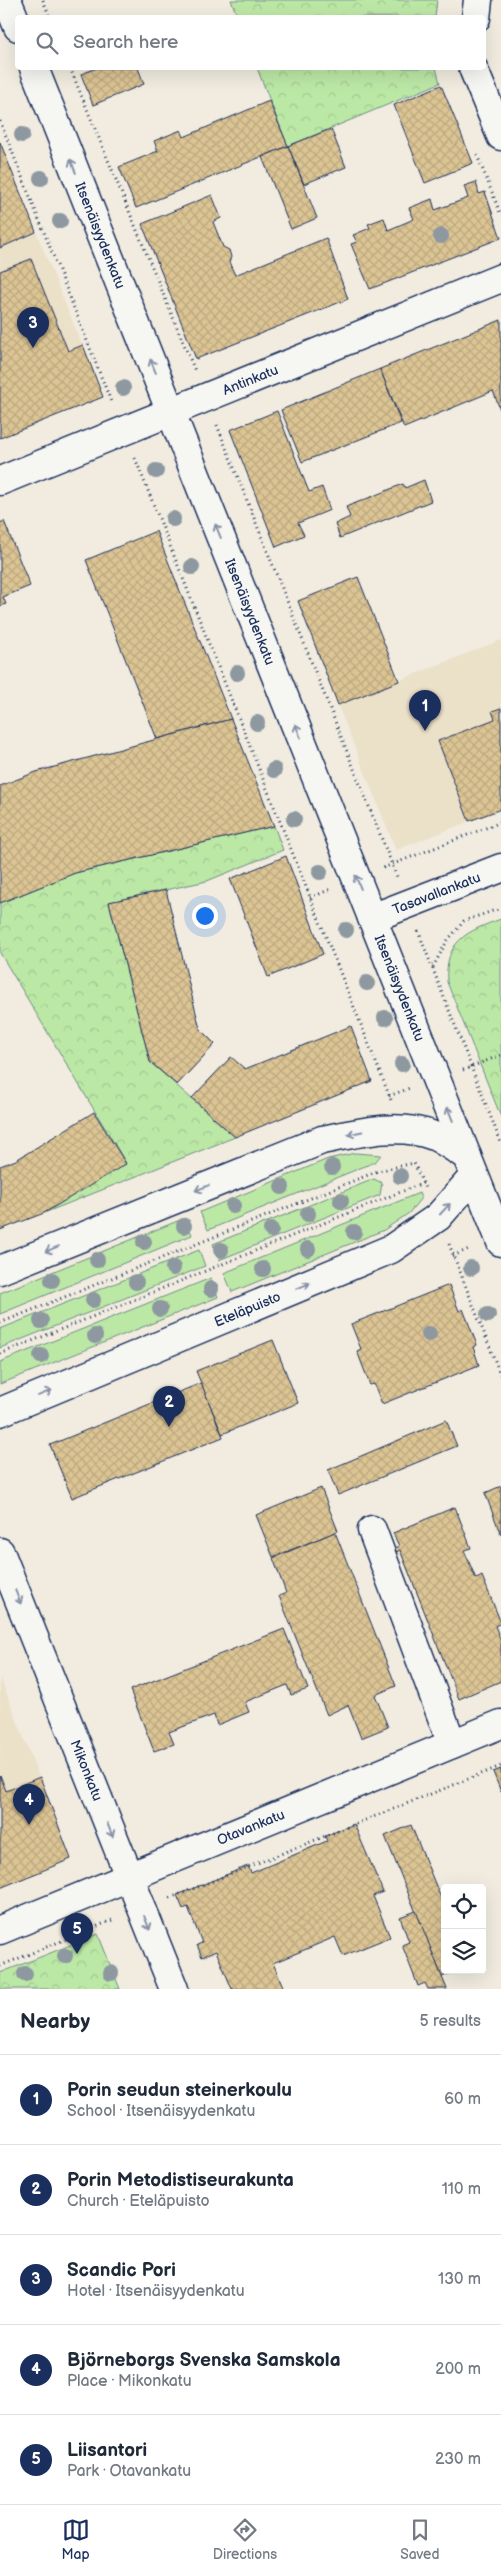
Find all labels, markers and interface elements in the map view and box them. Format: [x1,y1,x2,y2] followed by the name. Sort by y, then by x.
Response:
[15,15,486,70] search box
[33,29,61,57] icon: search
[73,31,178,54] text: Search here
[68,159,77,174] one-way arrow
[72,180,129,291] street label: Itsenäisyydenkatu
[17,307,49,348] pin: 3
[147,359,157,374] one-way arrow
[220,361,281,398] street label: Antinkatu
[213,524,223,539] one-way arrow
[221,556,279,667] street label: Itsenäisyydenkatu
[409,690,441,731] pin: 1
[293,724,302,739] one-way arrow
[390,868,483,918] street label: Tasavallankatu
[353,875,362,890] one-way arrow
[192,903,218,929] your location
[371,932,429,1044] street label: Itsenäisyydenkatu
[445,1107,454,1122] one-way arrow
[347,1129,363,1138] one-way arrow
[195,1185,210,1194] one-way arrow
[439,1203,451,1216] one-way arrow
[45,1245,60,1255] one-way arrow
[295,1281,310,1290] one-way arrow
[212,1287,283,1330] street label: Eteläpuisto
[153,1386,185,1427] pin: 2
[37,1388,52,1397] one-way arrow
[14,1589,23,1604] one-way arrow
[67,1737,107,1803] street label: Mikonkatu
[13,1784,45,1825] pin: 4
[214,1805,287,1848] street label: Otavankatu
[106,1821,115,1837] one-way arrow
[441,1884,486,1974] map controls
[441,1884,486,1929] button: locate
[61,1913,93,1954] pin: 5
[143,1915,153,1930] one-way arrow
[441,1929,486,1974] button: layers
[20,2009,90,2034] text: Nearby
[419,2012,481,2031] text: 5 results
[67,2079,292,2102] text: Porin seudun steinerkoulu
[33,2090,39,2109] text: 1
[444,2090,481,2109] text: 60 m
[67,2102,255,2121] text: School · Itsenäisyydenkatu
[67,2169,294,2192] text: Porin Metodistiseurakunta
[31,2180,41,2199] text: 2
[442,2180,481,2199] text: 110 m
[67,2192,210,2211] text: Church · Eteläpuisto
[67,2259,176,2282] text: Scandic Pori
[31,2270,41,2289] text: 3
[438,2270,481,2289] text: 130 m
[67,2282,245,2301] text: Hotel · Itsenäisyydenkatu
[67,2349,341,2372] text: Björneborgs Svenska Samskola
[31,2360,41,2379] text: 4
[435,2360,481,2379] text: 200 m
[67,2372,192,2391] text: Place · Mikonkatu
[67,2439,147,2462] text: Liisantori
[31,2450,41,2469] text: 5
[435,2450,481,2469] text: 230 m
[67,2462,191,2481] text: Park · Otavankatu
[62,2516,90,2563] tab: Map
[213,2516,277,2563] tab: Directions
[400,2516,439,2563] tab: Saved

